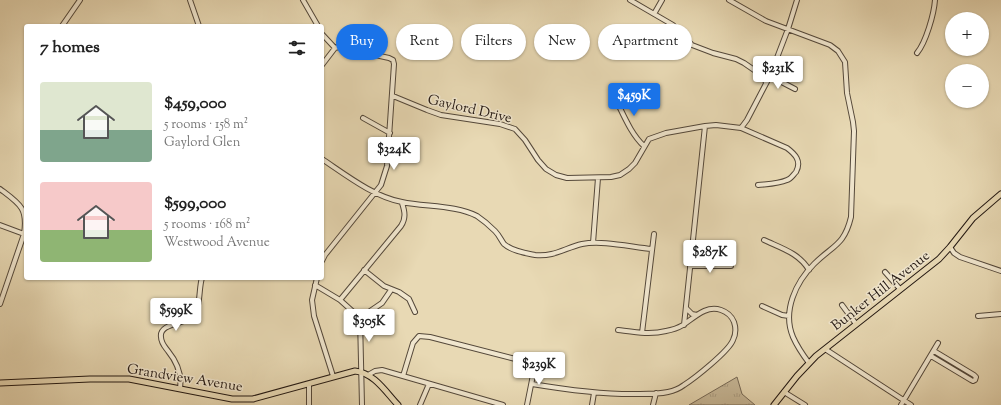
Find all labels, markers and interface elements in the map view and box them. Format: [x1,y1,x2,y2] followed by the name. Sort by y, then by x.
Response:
[945,12,989,108] map controls
[945,12,989,56] button: +
[336,24,388,60] chip: Buy
[396,24,453,60] chip: Rent
[461,24,526,60] chip: Filters
[534,24,590,60] chip: New
[598,24,692,60] chip: Apartment
[40,36,100,60] text: 7 homes
[286,37,308,59] icon: filters
[750,56,806,90] pin: $231K
[762,60,794,78] text: $231K
[945,64,989,108] button: −
[606,83,662,117] pin: $459K
[617,87,651,105] text: $459K
[425,91,514,129] street label: Gaylord Drive
[164,92,226,116] text: $459,000
[72,98,120,146] icon: home
[164,116,248,134] text: 5 rooms · 158 m²
[164,134,240,152] text: Gaylord Glen
[366,137,422,171] pin: $324K
[377,141,411,159] text: $324K
[164,192,226,216] text: $599,000
[72,198,120,246] icon: home
[164,216,250,234] text: 5 rooms · 168 m²
[164,234,270,252] text: Westwood Avenue
[682,240,738,274] pin: $287K
[692,244,728,262] text: $287K
[828,247,935,336] street label: Bunker Hill Avenue
[148,298,204,332] pin: $599K
[159,302,193,320] text: $599K
[341,309,397,343] pin: $305K
[353,313,385,331] text: $305K
[511,352,567,386] pin: $239K
[522,356,556,374] text: $239K
[125,360,244,398] street label: Grandview Avenue

